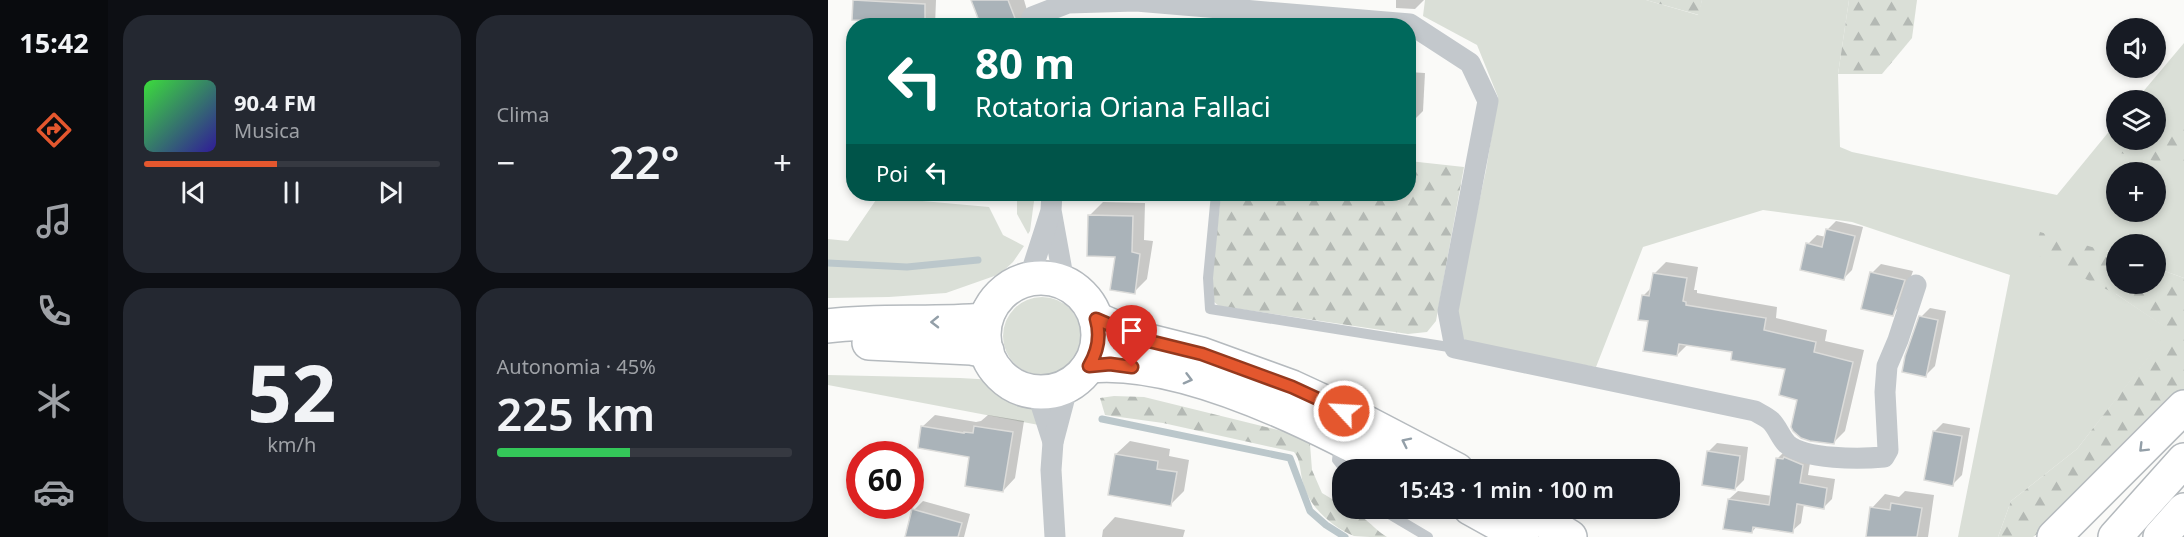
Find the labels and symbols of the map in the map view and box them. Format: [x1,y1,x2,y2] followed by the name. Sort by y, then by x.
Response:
[1106,305,1157,367] pin
[931,316,940,328] one-way arrow
[1182,372,1193,384] one-way arrow
[1312,379,1376,443] position arrow
[1401,438,1412,449] one-way arrow
[846,441,924,519] speed limit sign: 60
[2139,441,2150,452] one-way arrow

